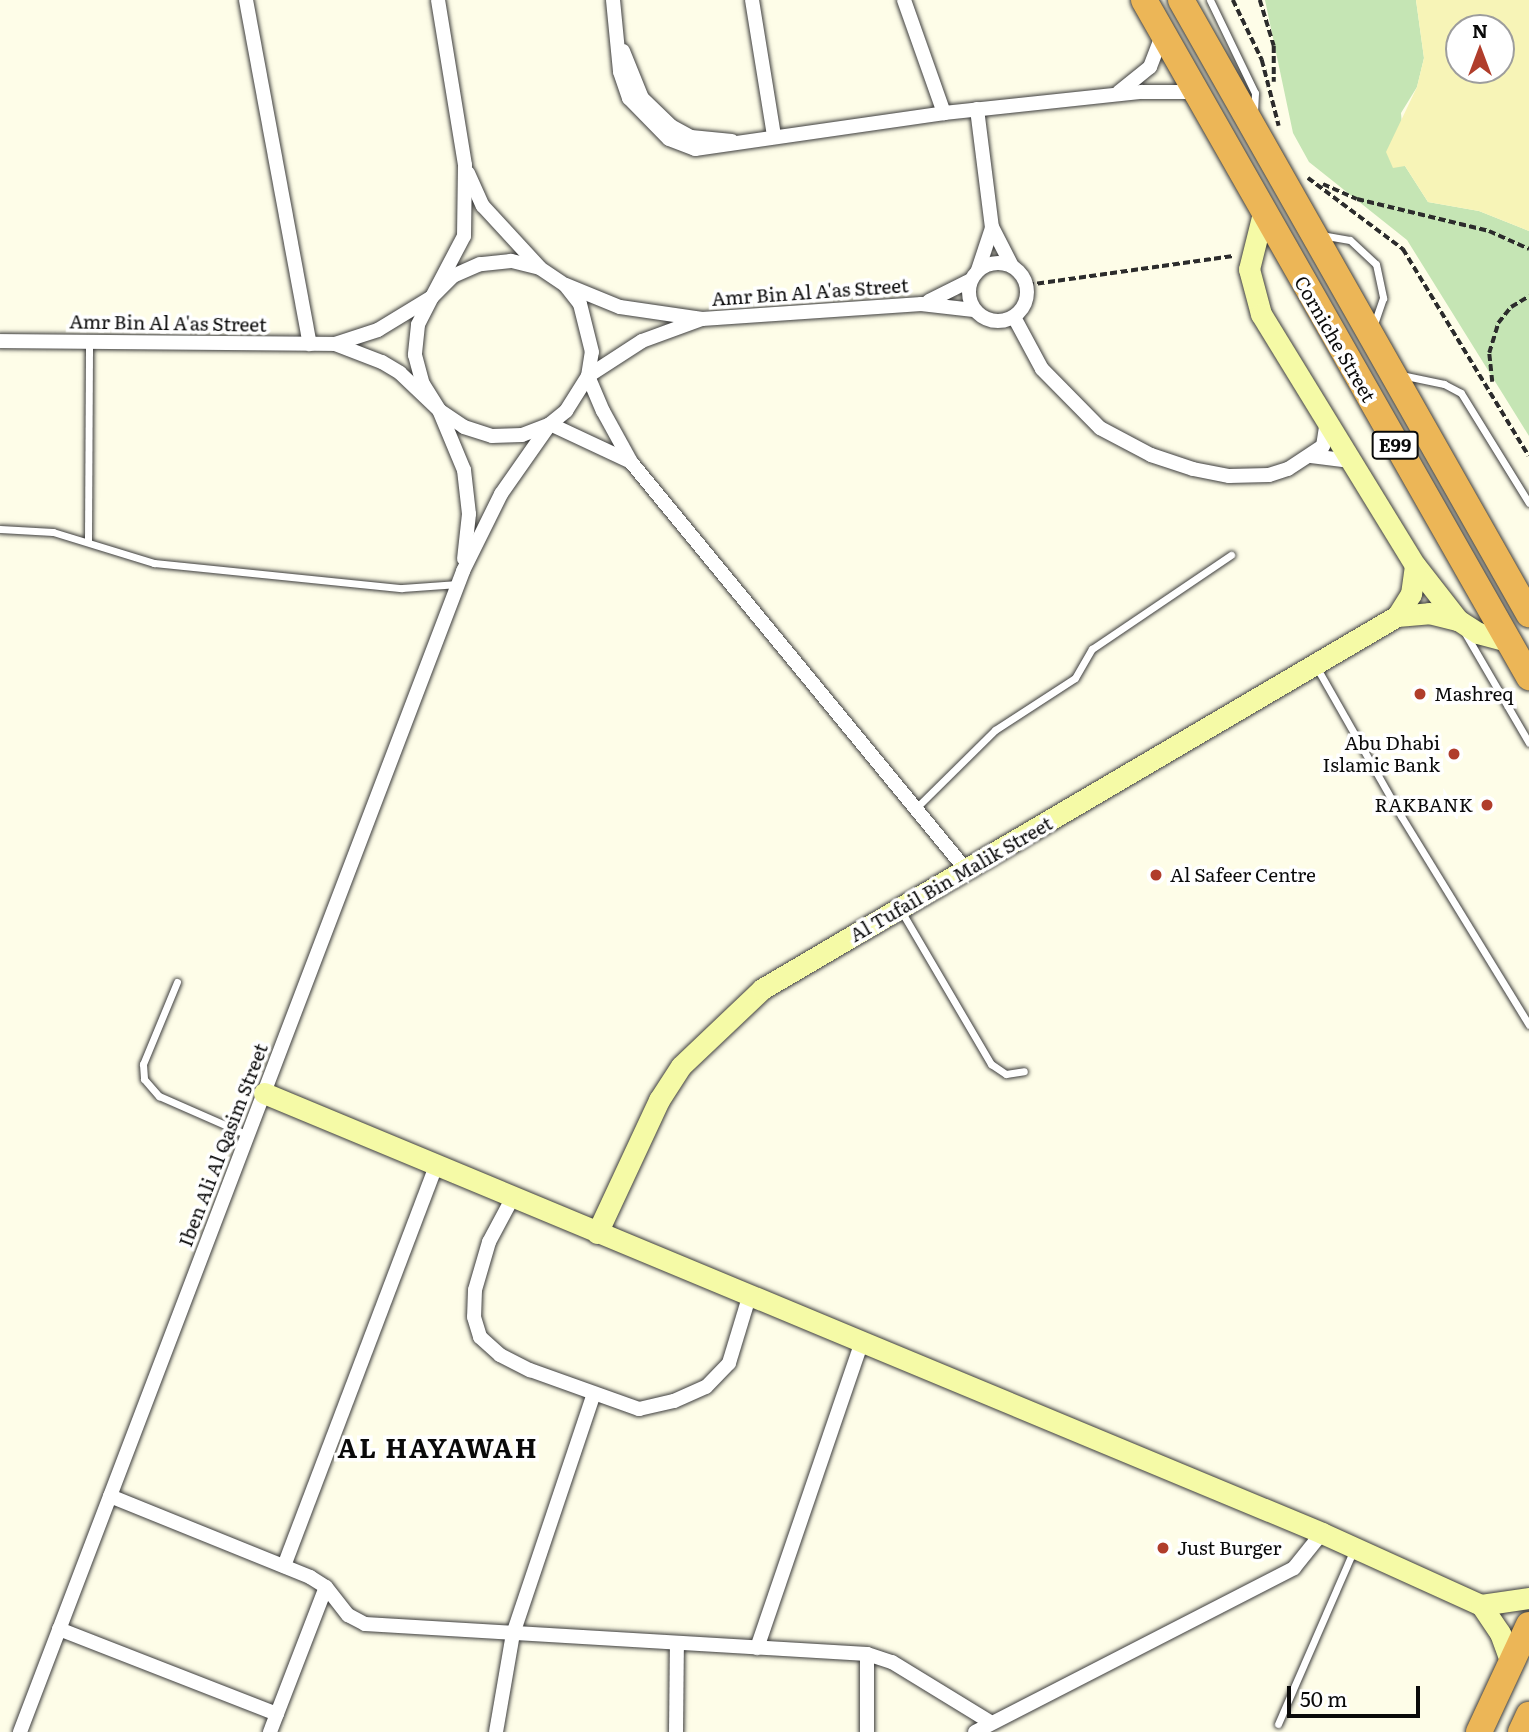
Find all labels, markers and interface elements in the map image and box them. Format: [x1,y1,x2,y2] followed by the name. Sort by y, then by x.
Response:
[1445,14,1515,84] north arrow
[1472,16,1488,44] text: N
[1290,272,1380,406] street label: Corniche Street
[711,274,909,310] street label: Amr Bin Al A'as Street
[69,310,267,336] street label: Amr Bin Al A'as Street
[1370,430,1420,460] road number: E99
[1434,683,1514,705] place label: Mashreq
[1412,686,1428,702] marker: Mashreq
[1322,732,1440,776] place label: Abu Dhabi Islamic Bank
[1446,746,1462,762] marker: Abu Dhabi Islamic Bank
[1375,794,1473,816] place label: RAKBANK
[1479,797,1495,813] marker: RAKBANK
[846,812,1056,946] street label: Al Tufail Bin Malik Street
[1170,864,1316,886] place label: Al Safeer Centre
[1148,867,1164,883] marker: Al Safeer Centre
[174,1040,272,1250] street label: Iben Ali Al Qasim Street
[339,1431,537,1463] district label: AL HAYAWAH
[1177,1537,1281,1559] place label: Just Burger
[1155,1540,1171,1556] marker: Just Burger
[1291,1672,1424,1716] scale bar
[1300,1682,1347,1713] text: 50 m

